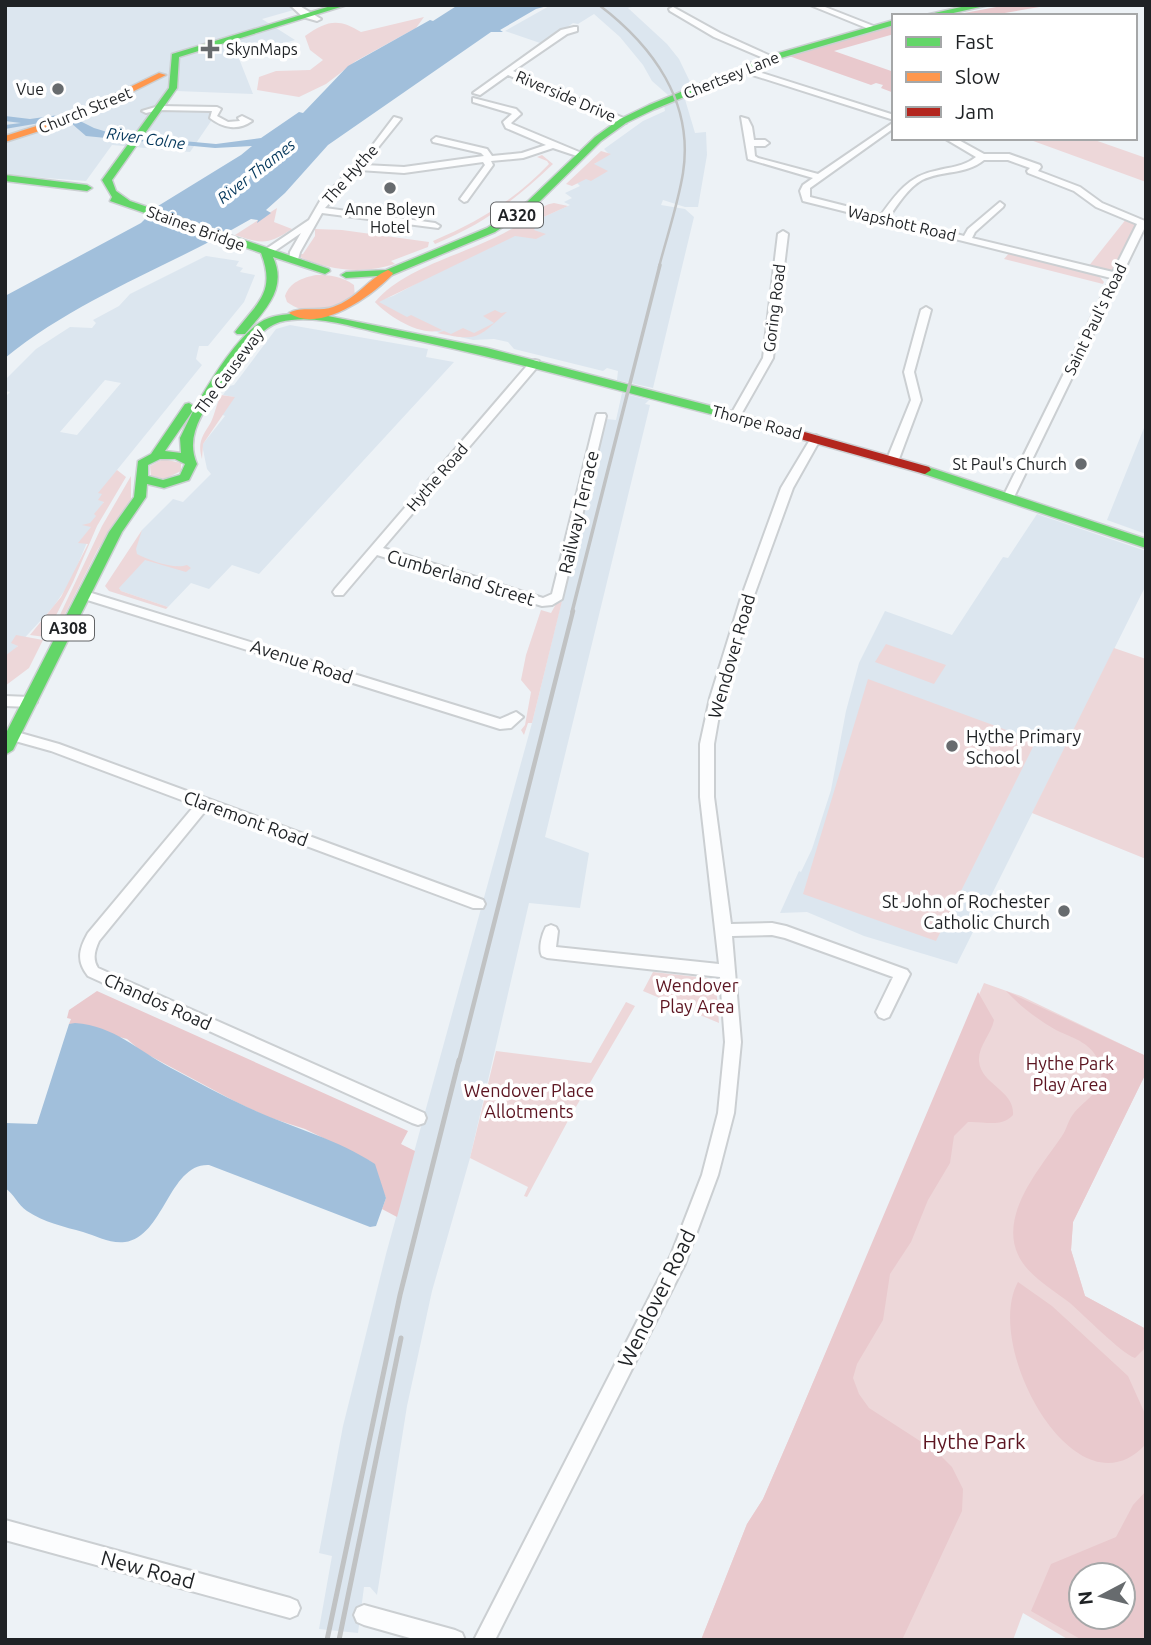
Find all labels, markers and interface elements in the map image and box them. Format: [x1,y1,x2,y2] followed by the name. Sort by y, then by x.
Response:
[892,14,1137,140] legend
[955,29,993,53] text: Fast
[200,39,220,59] marker: SkynMaps
[226,40,298,58] place label: SkynMaps
[681,48,781,102] street label: Chertsey Lane
[955,64,1000,88] text: Slow
[513,67,619,125] street label: Riverside Drive
[16,80,44,98] place label: Vue
[50,81,66,97] marker: Vue
[36,83,135,137] street label: Church Street
[955,99,994,123] text: Jam
[106,124,186,152] water label: River Colne
[214,135,299,207] water label: River Thames
[319,141,381,207] street label: The Hythe
[382,180,398,196] marker: Anne Boleyn Hotel
[345,200,435,236] place label: Anne Boleyn Hotel
[145,202,247,254] street label: Staines Bridge
[491,202,543,228] road number: A320
[846,202,958,244] street label: Wapshott Road
[1060,260,1130,378] street label: Saint Paul's Road
[760,263,788,353] street label: Goring Road
[191,325,267,417] street label: The Causeway
[710,401,804,443] street label: Thorpe Road
[403,440,471,514] street label: Hythe Road
[554,449,602,575] street label: Railway Terrace
[953,455,1067,473] place label: St Paul's Church
[1073,456,1089,472] marker: St Paul's Church
[385,545,537,609] street label: Cumberland Street
[704,591,758,721] street label: Wendover Road
[42,615,94,640] road number: A308
[248,635,356,687] street label: Avenue Road
[966,726,1082,767] place label: Hythe Primary School
[944,738,960,754] marker: Hythe Primary School
[181,786,311,850] street label: Claremont Road
[882,891,1050,932] place label: St John of Rochester Catholic Church
[1056,903,1072,919] marker: St John of Rochester Catholic Church
[101,968,215,1034] street label: Chandos Road
[655,975,739,1016] park label: Wendover Play Area
[1026,1053,1114,1094] park label: Hythe Park Play Area
[464,1080,594,1121] park label: Wendover Place Allotments
[612,1225,700,1371] street label: Wendover Road
[922,1429,1026,1453] park label: Hythe Park
[98,1545,198,1593] street label: New Road
[1067,1561,1137,1631] north arrow
[1073,1590,1097,1606] text: N

